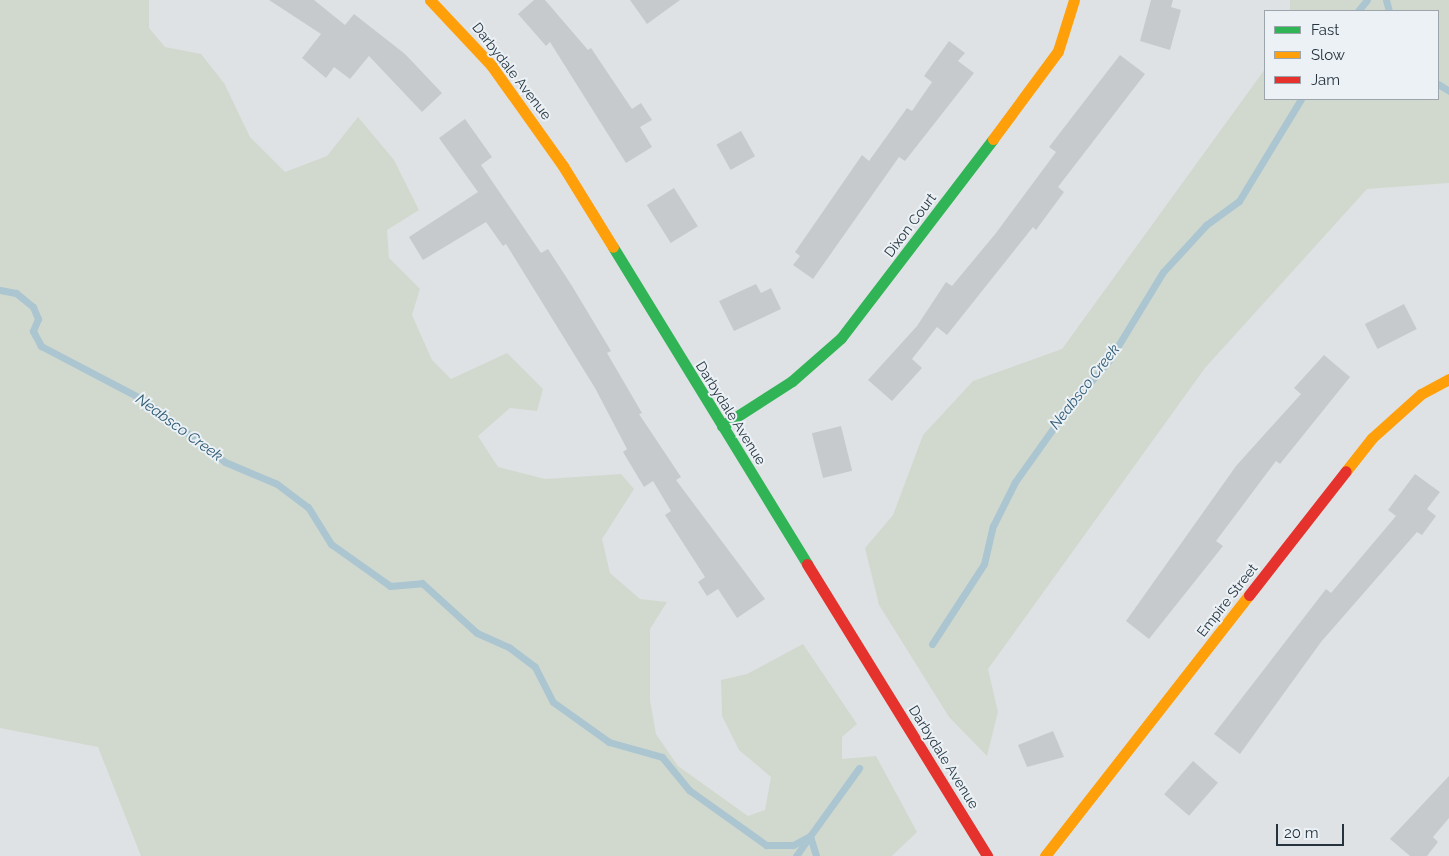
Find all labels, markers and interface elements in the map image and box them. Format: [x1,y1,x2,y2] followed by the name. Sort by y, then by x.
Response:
[1264,10,1439,100] legend
[469,19,555,123] street label: Darbydale Avenue
[1311,21,1339,39] text: Fast
[1311,46,1345,64] text: Slow
[1311,71,1340,89] text: Jam
[881,190,939,260] street label: Dixon Court
[1046,341,1124,433] water label: Neabsco Creek
[692,358,770,468] street label: Darbydale Avenue
[132,390,226,466] water label: Neabsco Creek
[1193,560,1261,640] street label: Empire Street
[905,702,983,812] street label: Darbydale Avenue
[1279,814,1346,846] scale bar
[1284,824,1319,842] text: 20 m

